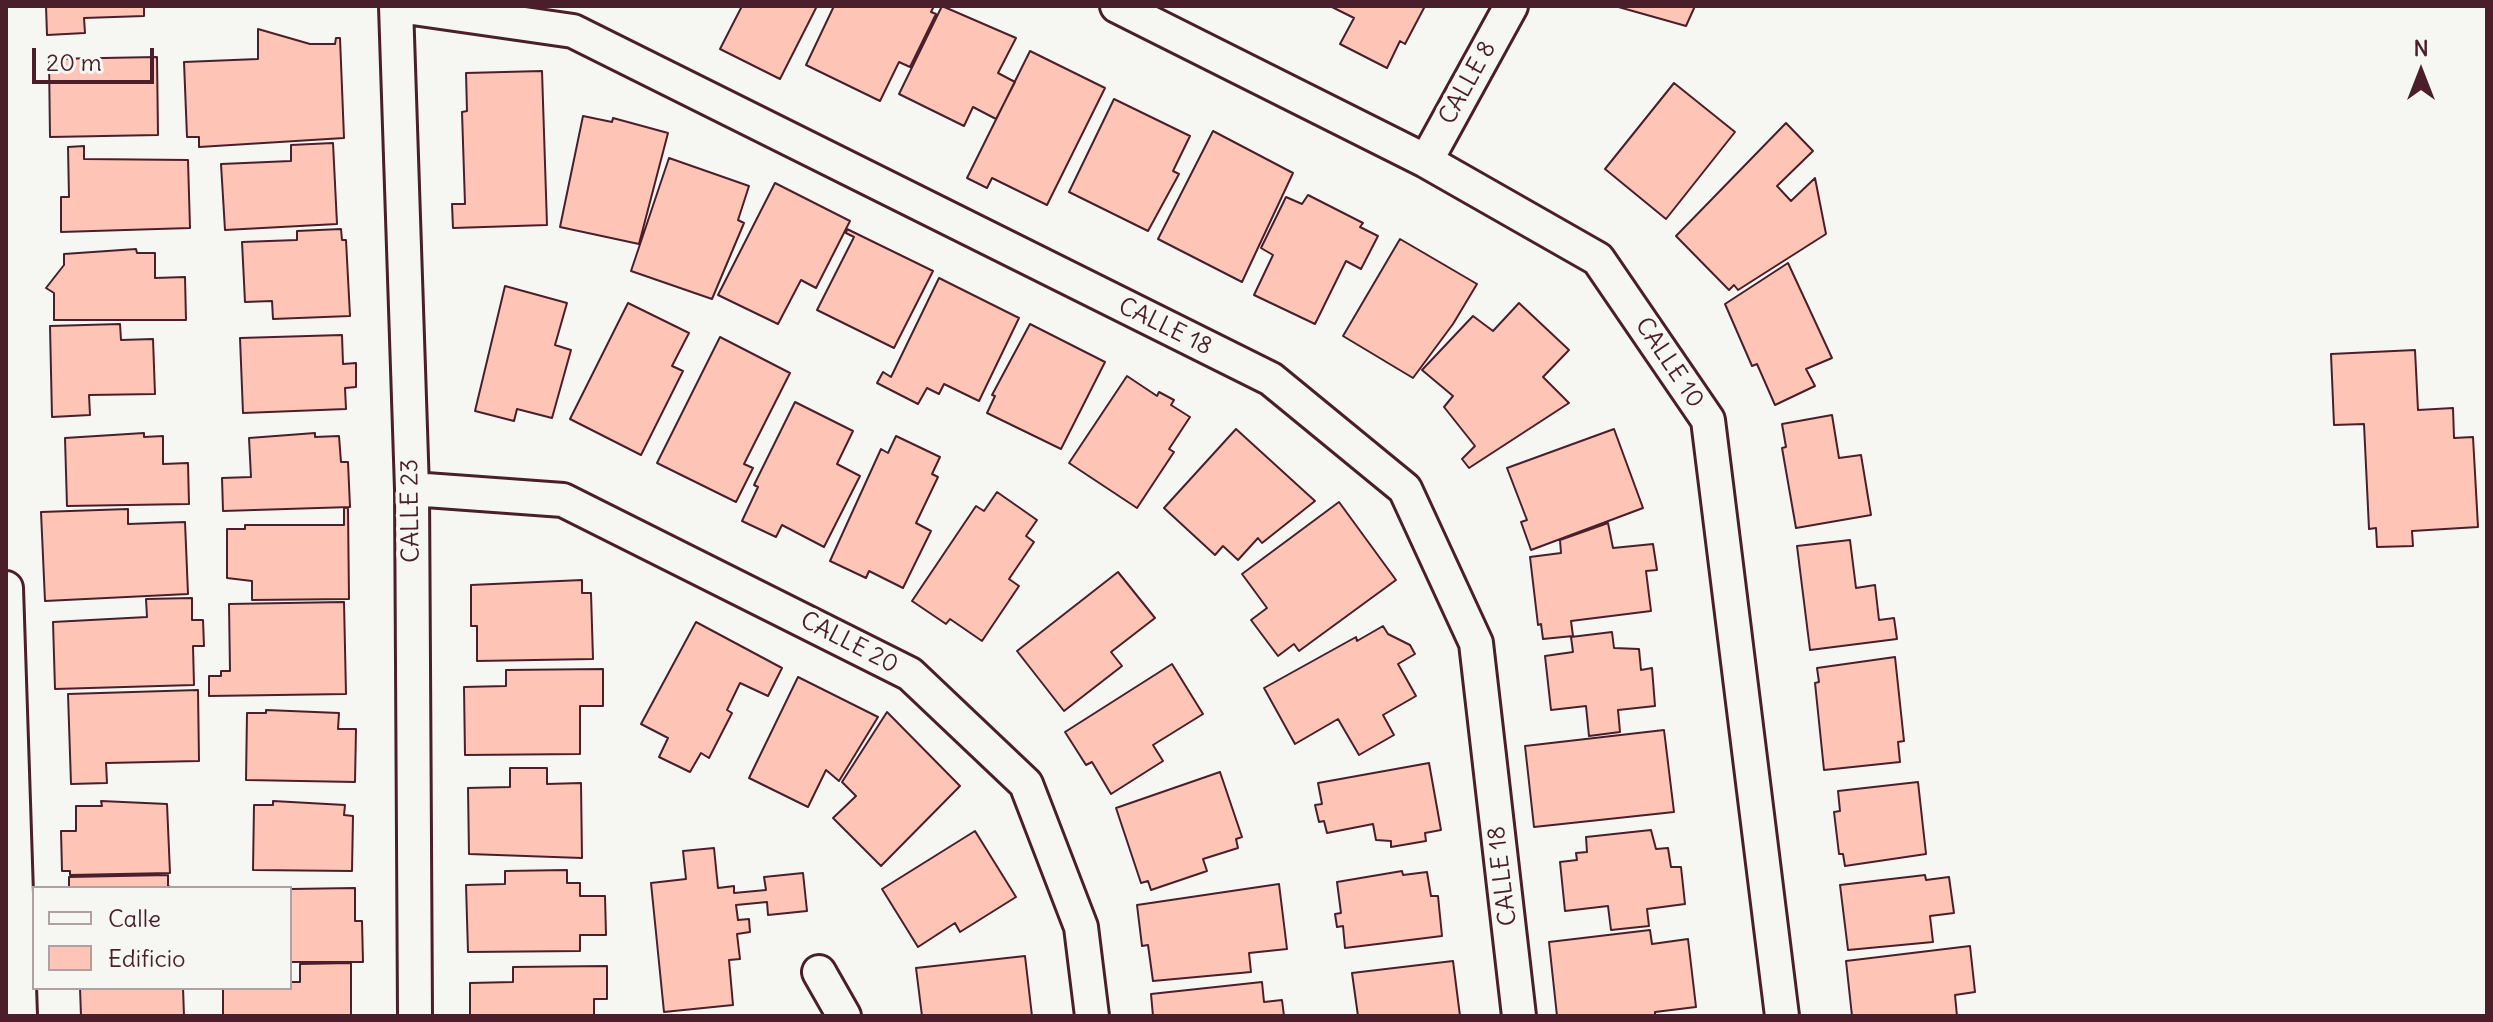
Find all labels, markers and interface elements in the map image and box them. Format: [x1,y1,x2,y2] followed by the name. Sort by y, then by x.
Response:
[36,32,158,82] scale bar
[2381,32,2461,112] north arrow
[2413,34,2429,62] text: N
[1433,36,1503,130] street label: CALLE 8
[46,47,102,77] text: 20 m
[1114,292,1216,362] street label: CALLE 18
[1628,312,1710,414] street label: CALLE 10
[396,459,426,563] street label: CALLE 23
[795,606,903,680] street label: CALLE 20
[1483,824,1523,928] street label: CALLE 18
[32,886,292,990] legend
[108,903,161,933] text: Calle
[108,943,186,973] text: Edificio

